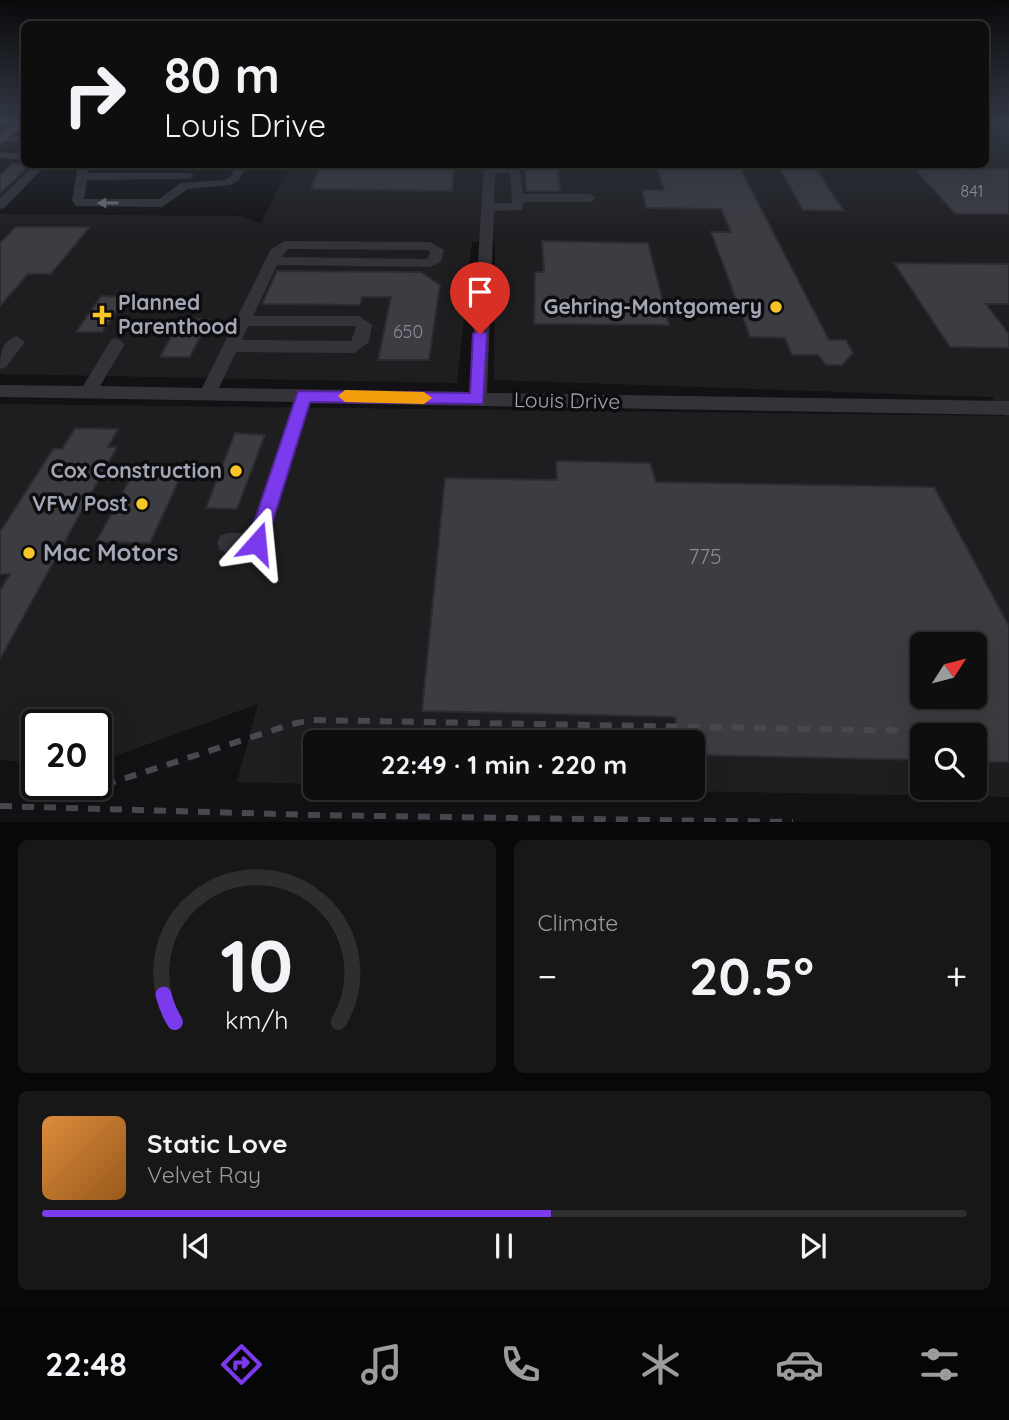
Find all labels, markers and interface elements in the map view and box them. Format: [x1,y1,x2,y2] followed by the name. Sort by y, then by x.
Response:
[164,44,280,105] text: 80 m
[49,49,140,140] icon: right
[164,105,326,145] text: Louis Drive
[961,181,983,201] house number: 841
[96,197,118,209] one-way arrow
[450,262,510,334] pin
[461,273,499,311] icon: arrive
[118,289,238,339] place label: Planned Parenthood
[544,293,762,319] place label: Gehring-Montgomery
[768,299,784,315] marker: Gehring-Montgomery
[92,305,112,325] marker: Planned Parenthood
[393,320,423,343] house number: 650
[514,386,620,414] street label: Louis Drive
[51,457,222,483] place label: Cox Construction
[228,463,244,479] marker: Cox Construction
[32,490,128,516] place label: VFW Post
[134,496,150,512] marker: VFW Post
[220,506,294,580] position arrow
[43,537,178,567] place label: Mac Motors
[689,543,722,569] house number: 775
[21,545,37,561] marker: Mac Motors
[910,632,987,709] north arrow
[910,632,987,800] map controls
[21,709,112,800] speed limit sign: 20
[910,723,987,800] button: search
[381,748,627,781] text: 22:49 · 1 min · 220 m
[538,908,618,937] text: Climate
[220,920,293,1011] text: 10
[689,943,814,1008] text: 20.5°
[538,952,557,1000] text: −
[946,952,967,1000] text: +
[225,1004,288,1035] text: km/h
[147,1127,288,1160] text: Static Love
[147,1160,261,1189] text: Velvet Ray
[177,1227,215,1265] icon: previous
[485,1227,523,1265] icon: pause
[794,1227,832,1265] icon: next
[217,1340,266,1389] icon: directions
[357,1340,406,1389] icon: music
[496,1340,545,1389] icon: phone
[636,1340,685,1389] icon: climate
[775,1340,824,1389] icon: car
[915,1340,964,1389] icon: filters
[45,1344,127,1384] text: 22:48

